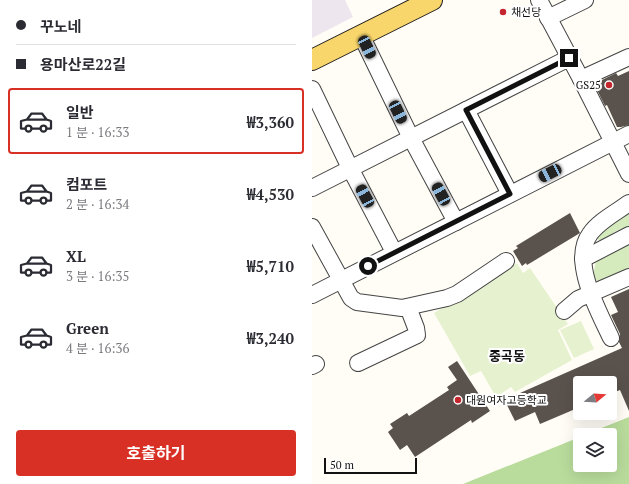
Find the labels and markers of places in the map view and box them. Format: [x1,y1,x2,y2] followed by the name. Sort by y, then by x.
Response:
[511,5,541,19] place label: 채선당
[498,7,508,17] marker: 채선당
[576,78,601,92] place label: GS25
[604,80,614,90] marker: GS25
[466,393,547,407] place label: 대원여자고등학교
[453,395,463,405] marker: 대원여자고등학교

